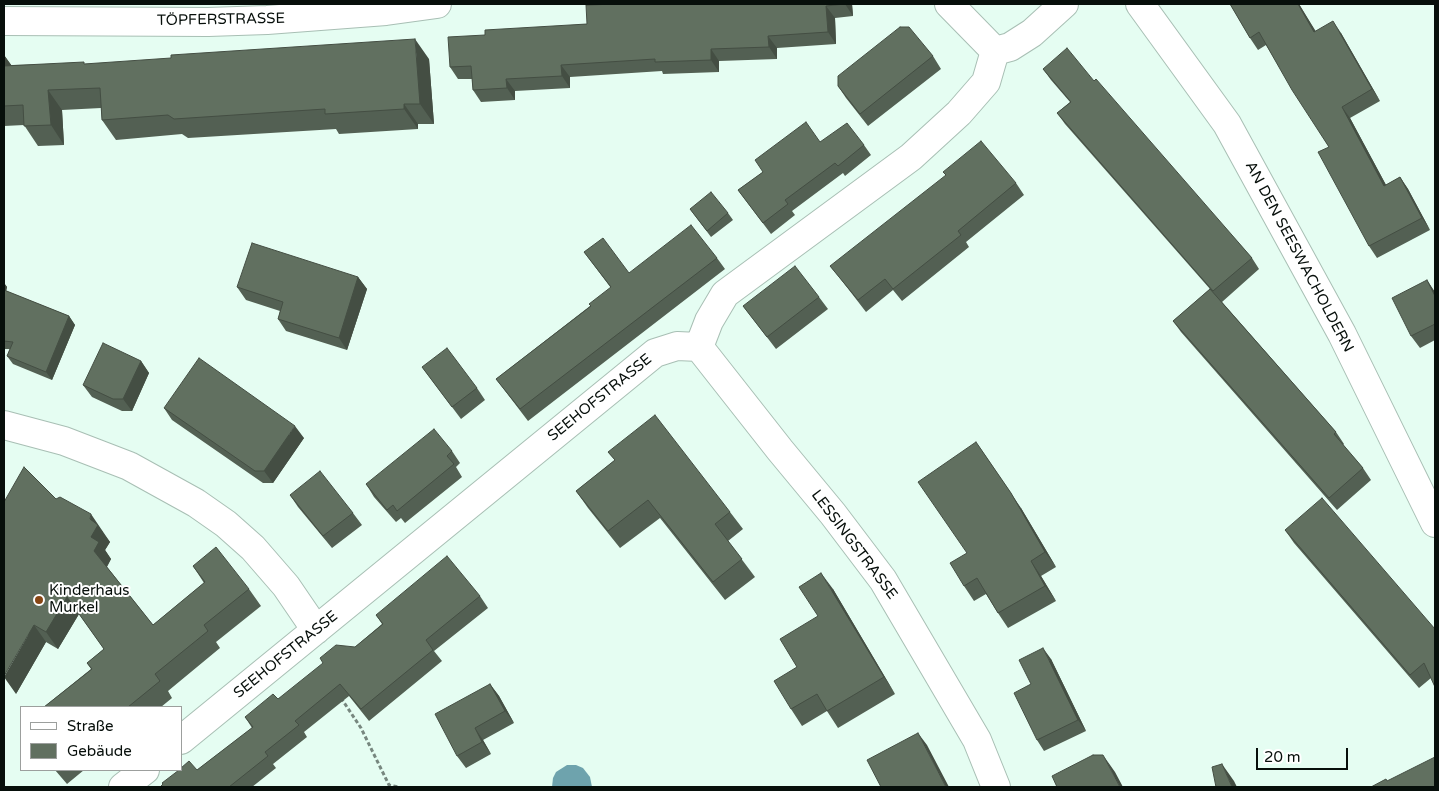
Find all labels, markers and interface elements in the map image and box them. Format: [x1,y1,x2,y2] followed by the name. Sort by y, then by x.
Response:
[157,10,285,30] street label: TÖPFERSTRASSE
[1241,158,1357,356] street label: AN DEN SEESWACHOLDERN
[544,350,656,446] street label: SEEHOFSTRASSE
[807,487,901,603] street label: LESSINGSTRASSE
[49,582,129,617] place label: Kinderhaus Murkel
[33,594,45,606] marker: Kinderhaus Murkel
[230,607,342,703] street label: SEEHOFSTRASSE
[20,706,182,771] legend
[67,717,113,735] text: Straße
[1259,738,1352,770] scale bar
[67,742,132,760] text: Gebäude
[1264,748,1301,766] text: 20 m

